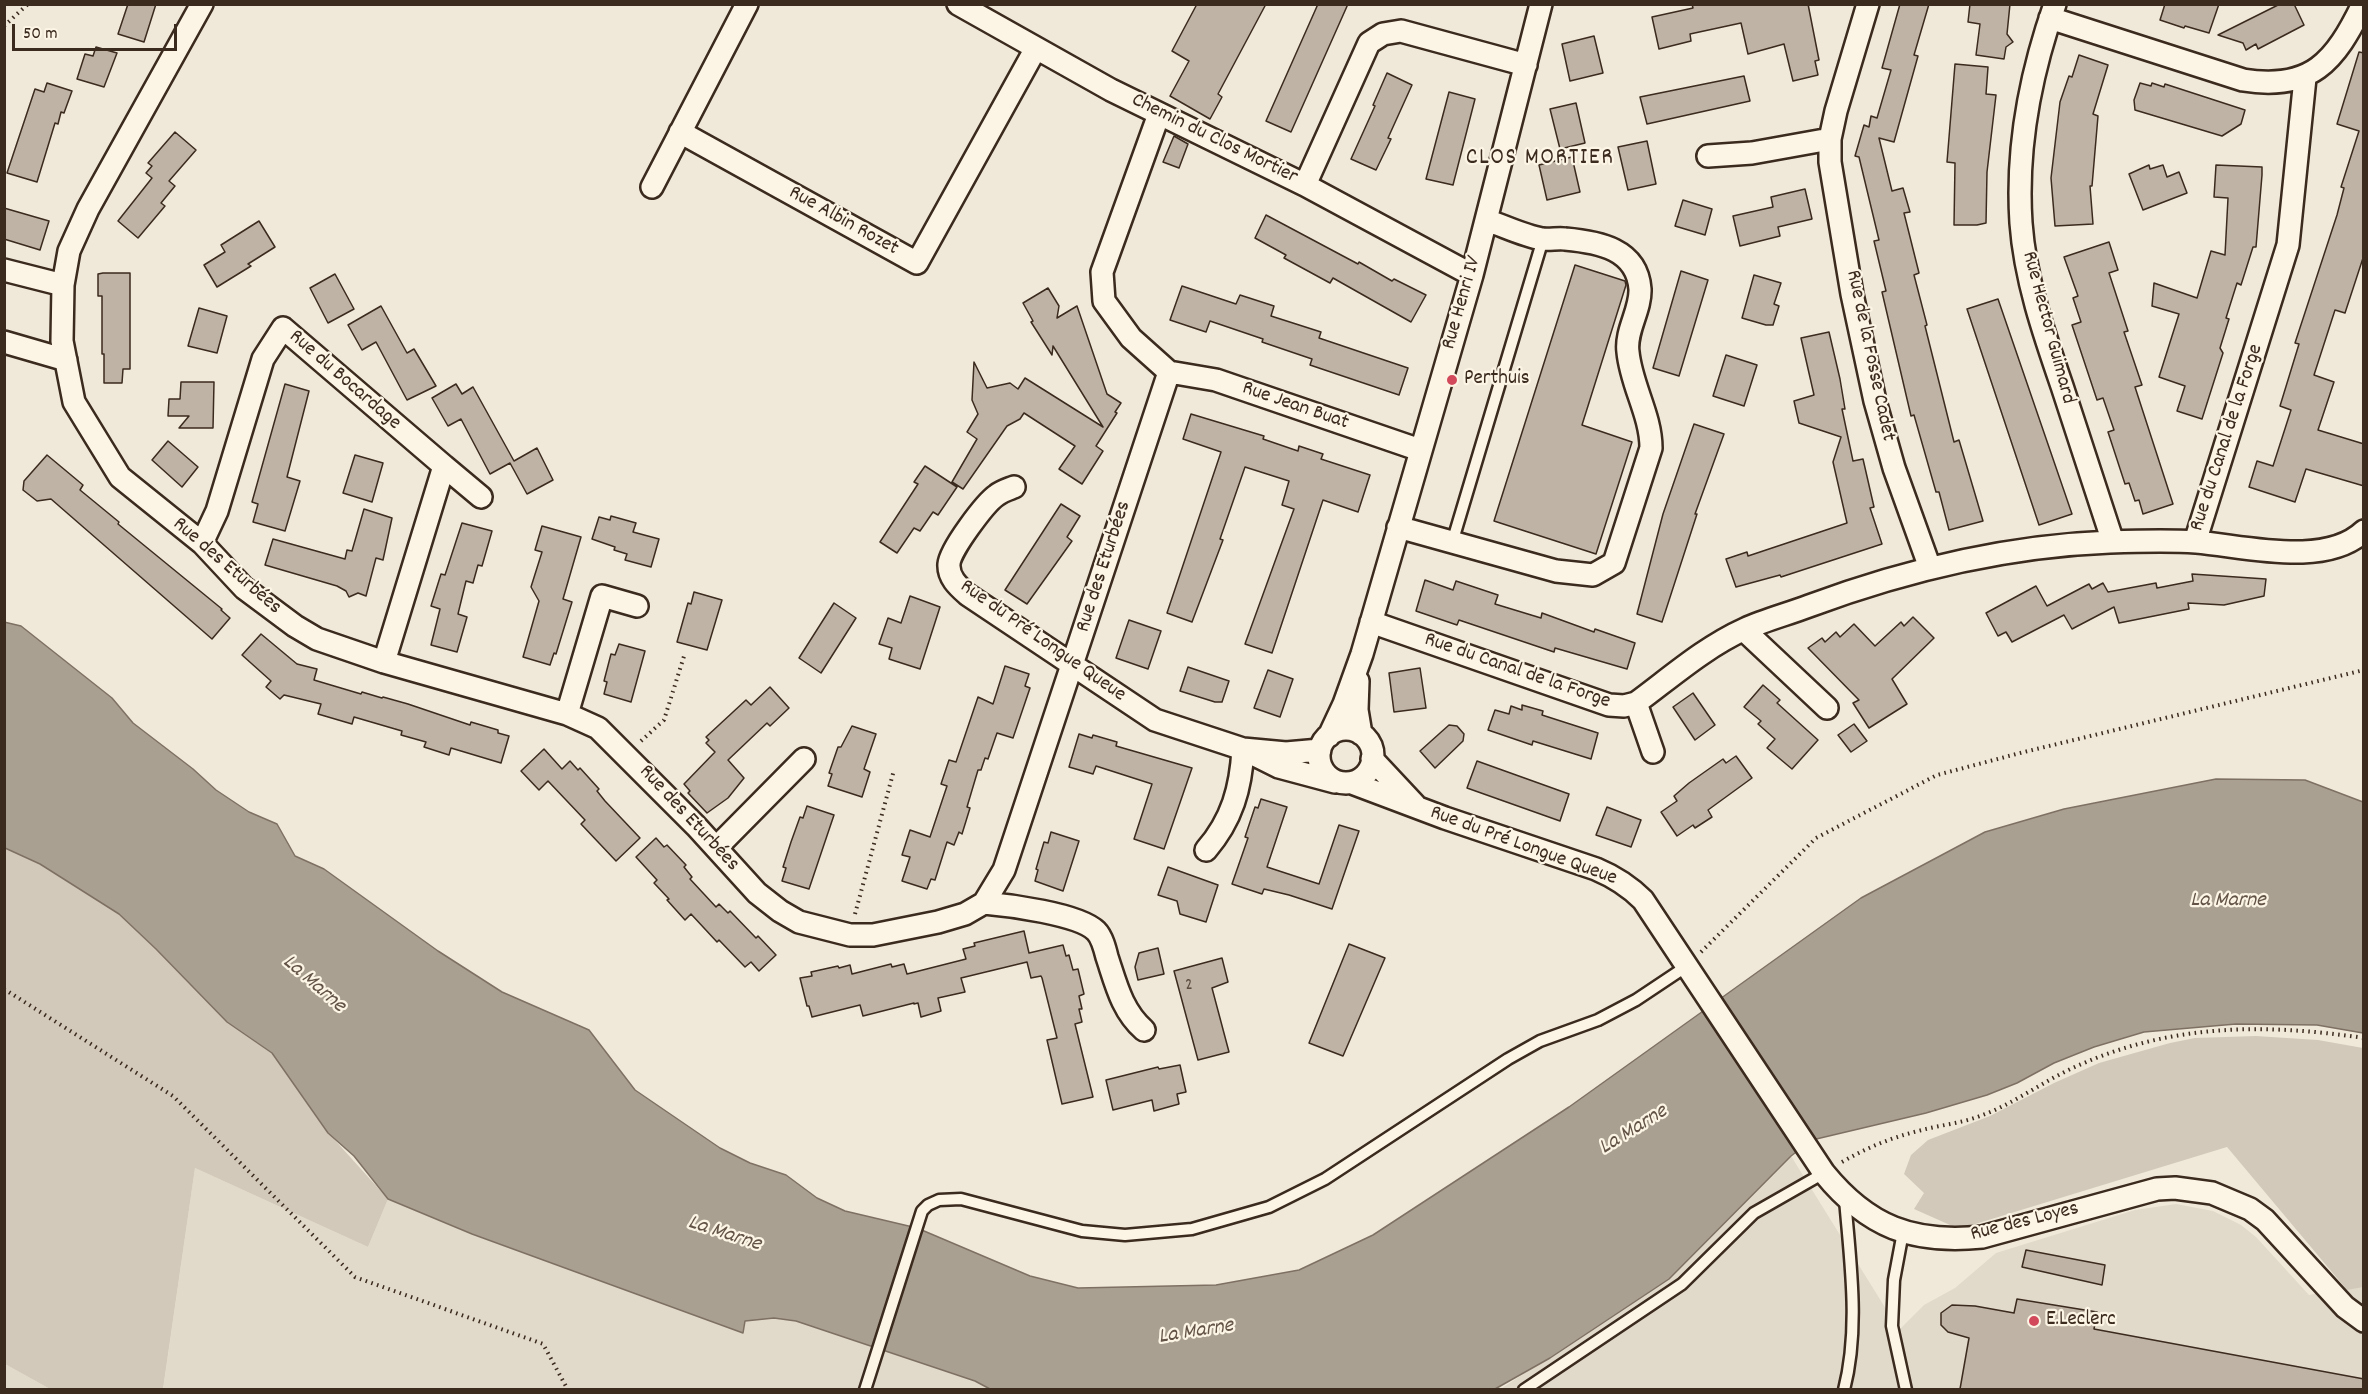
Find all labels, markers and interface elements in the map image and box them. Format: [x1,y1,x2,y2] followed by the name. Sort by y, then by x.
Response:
[15,12,180,50] scale bar
[23,22,58,47] text: 50 m
[1127,89,1301,191] street label: Chemin du Clos Mortier
[1466,146,1614,174] district label: CLOS MORTIER
[784,181,902,263] street label: Rue Albin Rozet
[2015,249,2079,407] street label: Rue Hector Guimard
[1438,253,1488,353] street label: Rue Henri IV
[1839,268,1899,444] street label: Rue de la Fosse Cadet
[283,325,405,437] street label: Rue du Bocardage
[2186,341,2270,535] street label: Rue du Canal de la Forge
[1464,367,1530,393] place label: Perthuis
[1445,373,1459,387] marker: Perthuis
[1238,377,1352,437] street label: Rue Jean Buat
[1072,498,1138,636] street label: Rue des Eturbées
[166,513,286,621] street label: Rue des Eturbées
[954,575,1130,709] street label: Rue du Pré Longue Queue
[1421,628,1613,716] street label: Rue du Canal de la Forge
[632,761,744,877] street label: Rue des Eturbées
[1426,801,1620,893] street label: Rue du Pré Longue Queue
[2190,889,2266,915] water label: La Marne
[276,950,350,1020] water label: La Marne
[1185,976,1193,998] house number: 2
[1595,1100,1673,1162] water label: La Marne
[1968,1197,2082,1249] street label: Rue des Loyes
[684,1211,764,1259] water label: La Marne
[2046,1308,2116,1334] place label: E.Leclerc
[1157,1314,1235,1352] water label: La Marne
[2027,1314,2041,1328] marker: E.Leclerc

